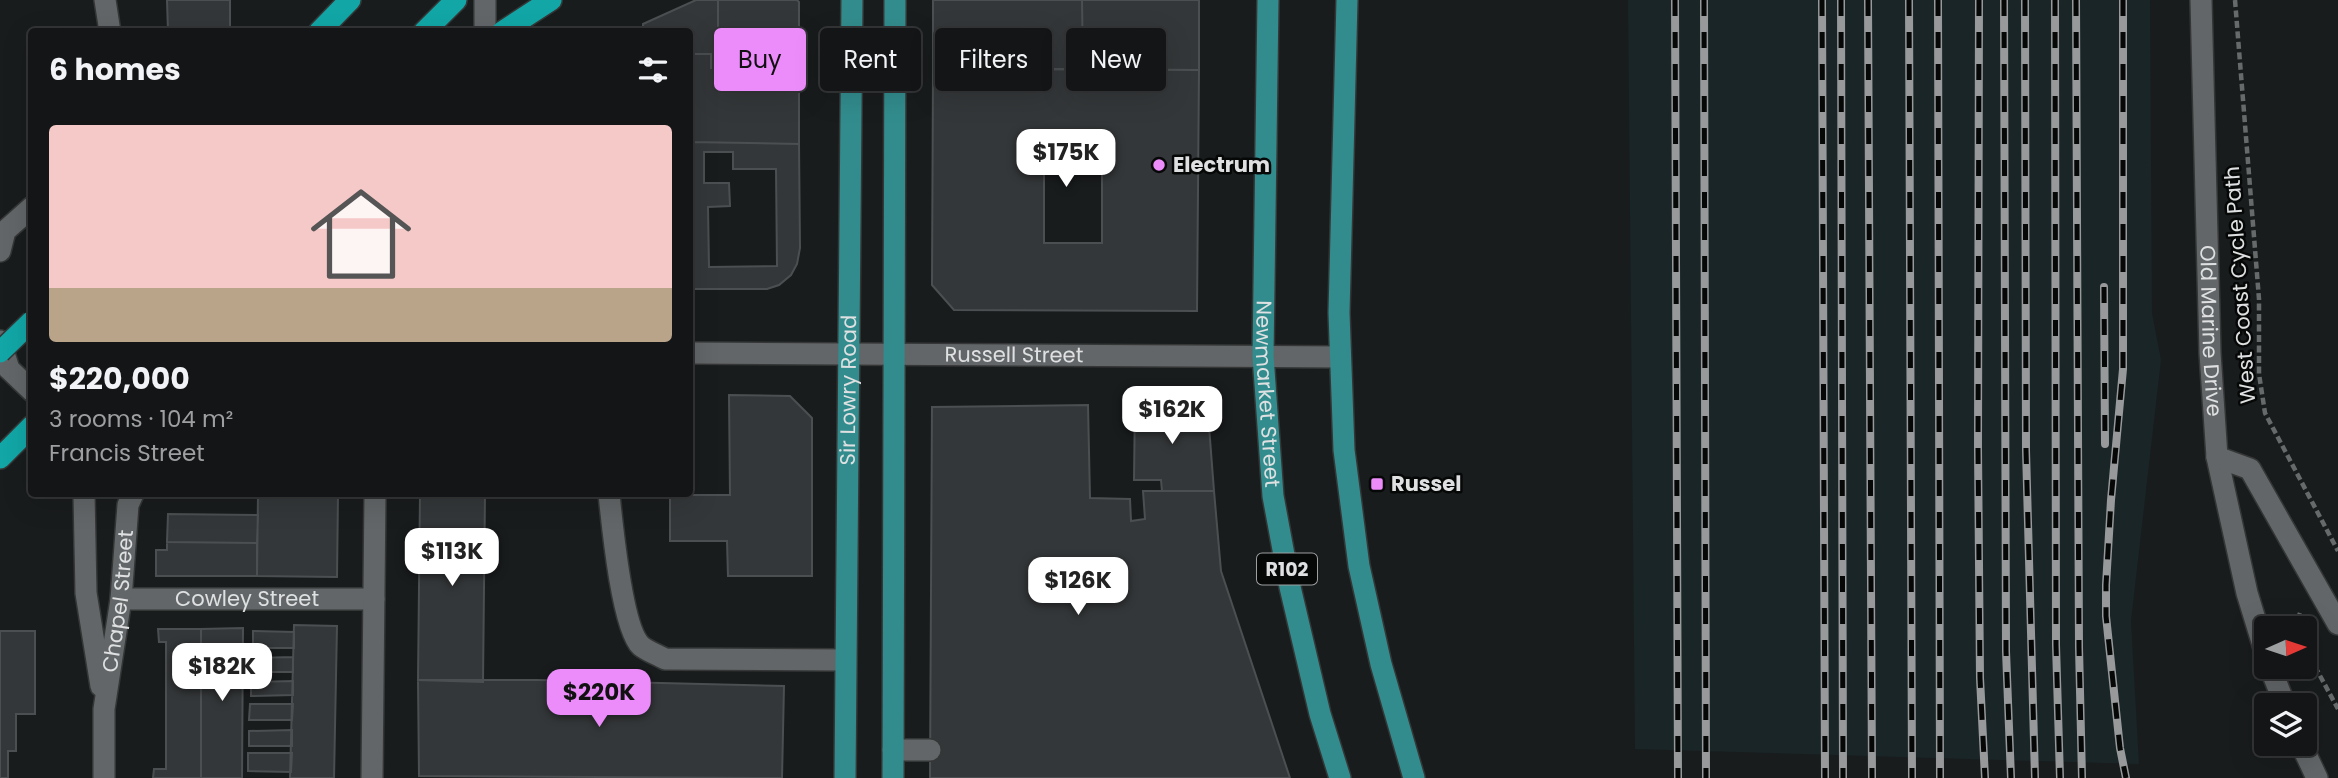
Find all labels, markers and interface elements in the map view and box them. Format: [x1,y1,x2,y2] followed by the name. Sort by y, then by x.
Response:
[714,28,806,91] chip: Buy
[820,28,921,91] chip: Rent
[935,28,1052,91] chip: Filters
[1066,28,1166,91] chip: New
[49,48,181,91] text: 6 homes
[634,51,672,89] icon: filters
[1017,130,1115,189] pin: $175K
[1032,136,1100,168] text: $175K
[1173,150,1270,179] place label: Electrum
[1151,157,1167,173] marker: Electrum
[2217,165,2262,405] street label: West Coast Cycle Path
[298,171,424,297] icon: home
[2193,245,2229,417] street label: Old Marine Drive
[1248,300,1287,488] street label: Newmarket Street
[833,315,863,465] street label: Sir Lowry Road
[945,340,1083,369] street label: Russell Street
[49,357,190,400] text: $220,000
[1123,386,1221,446] pin: $162K
[1138,393,1206,425] text: $162K
[49,403,233,435] text: 3 rooms · 104 m²
[49,437,205,469] text: Francis Street
[1391,469,1461,498] place label: Russel
[1369,476,1385,492] marker: Russel
[403,528,501,588] pin: $113K
[95,529,140,674] street label: Chapel Street
[421,535,483,567] text: $113K
[1257,554,1317,584] road number: R102
[1029,558,1127,617] pin: $126K
[1044,564,1112,596] text: $126K
[175,584,319,613] street label: Cowley Street
[2254,616,2317,679] north arrow
[2254,616,2317,756] map controls
[173,644,271,703] pin: $182K
[188,650,256,682] text: $182K
[550,670,648,729] pin: $220K
[563,676,635,708] text: $220K
[2254,693,2317,756] button: layers

